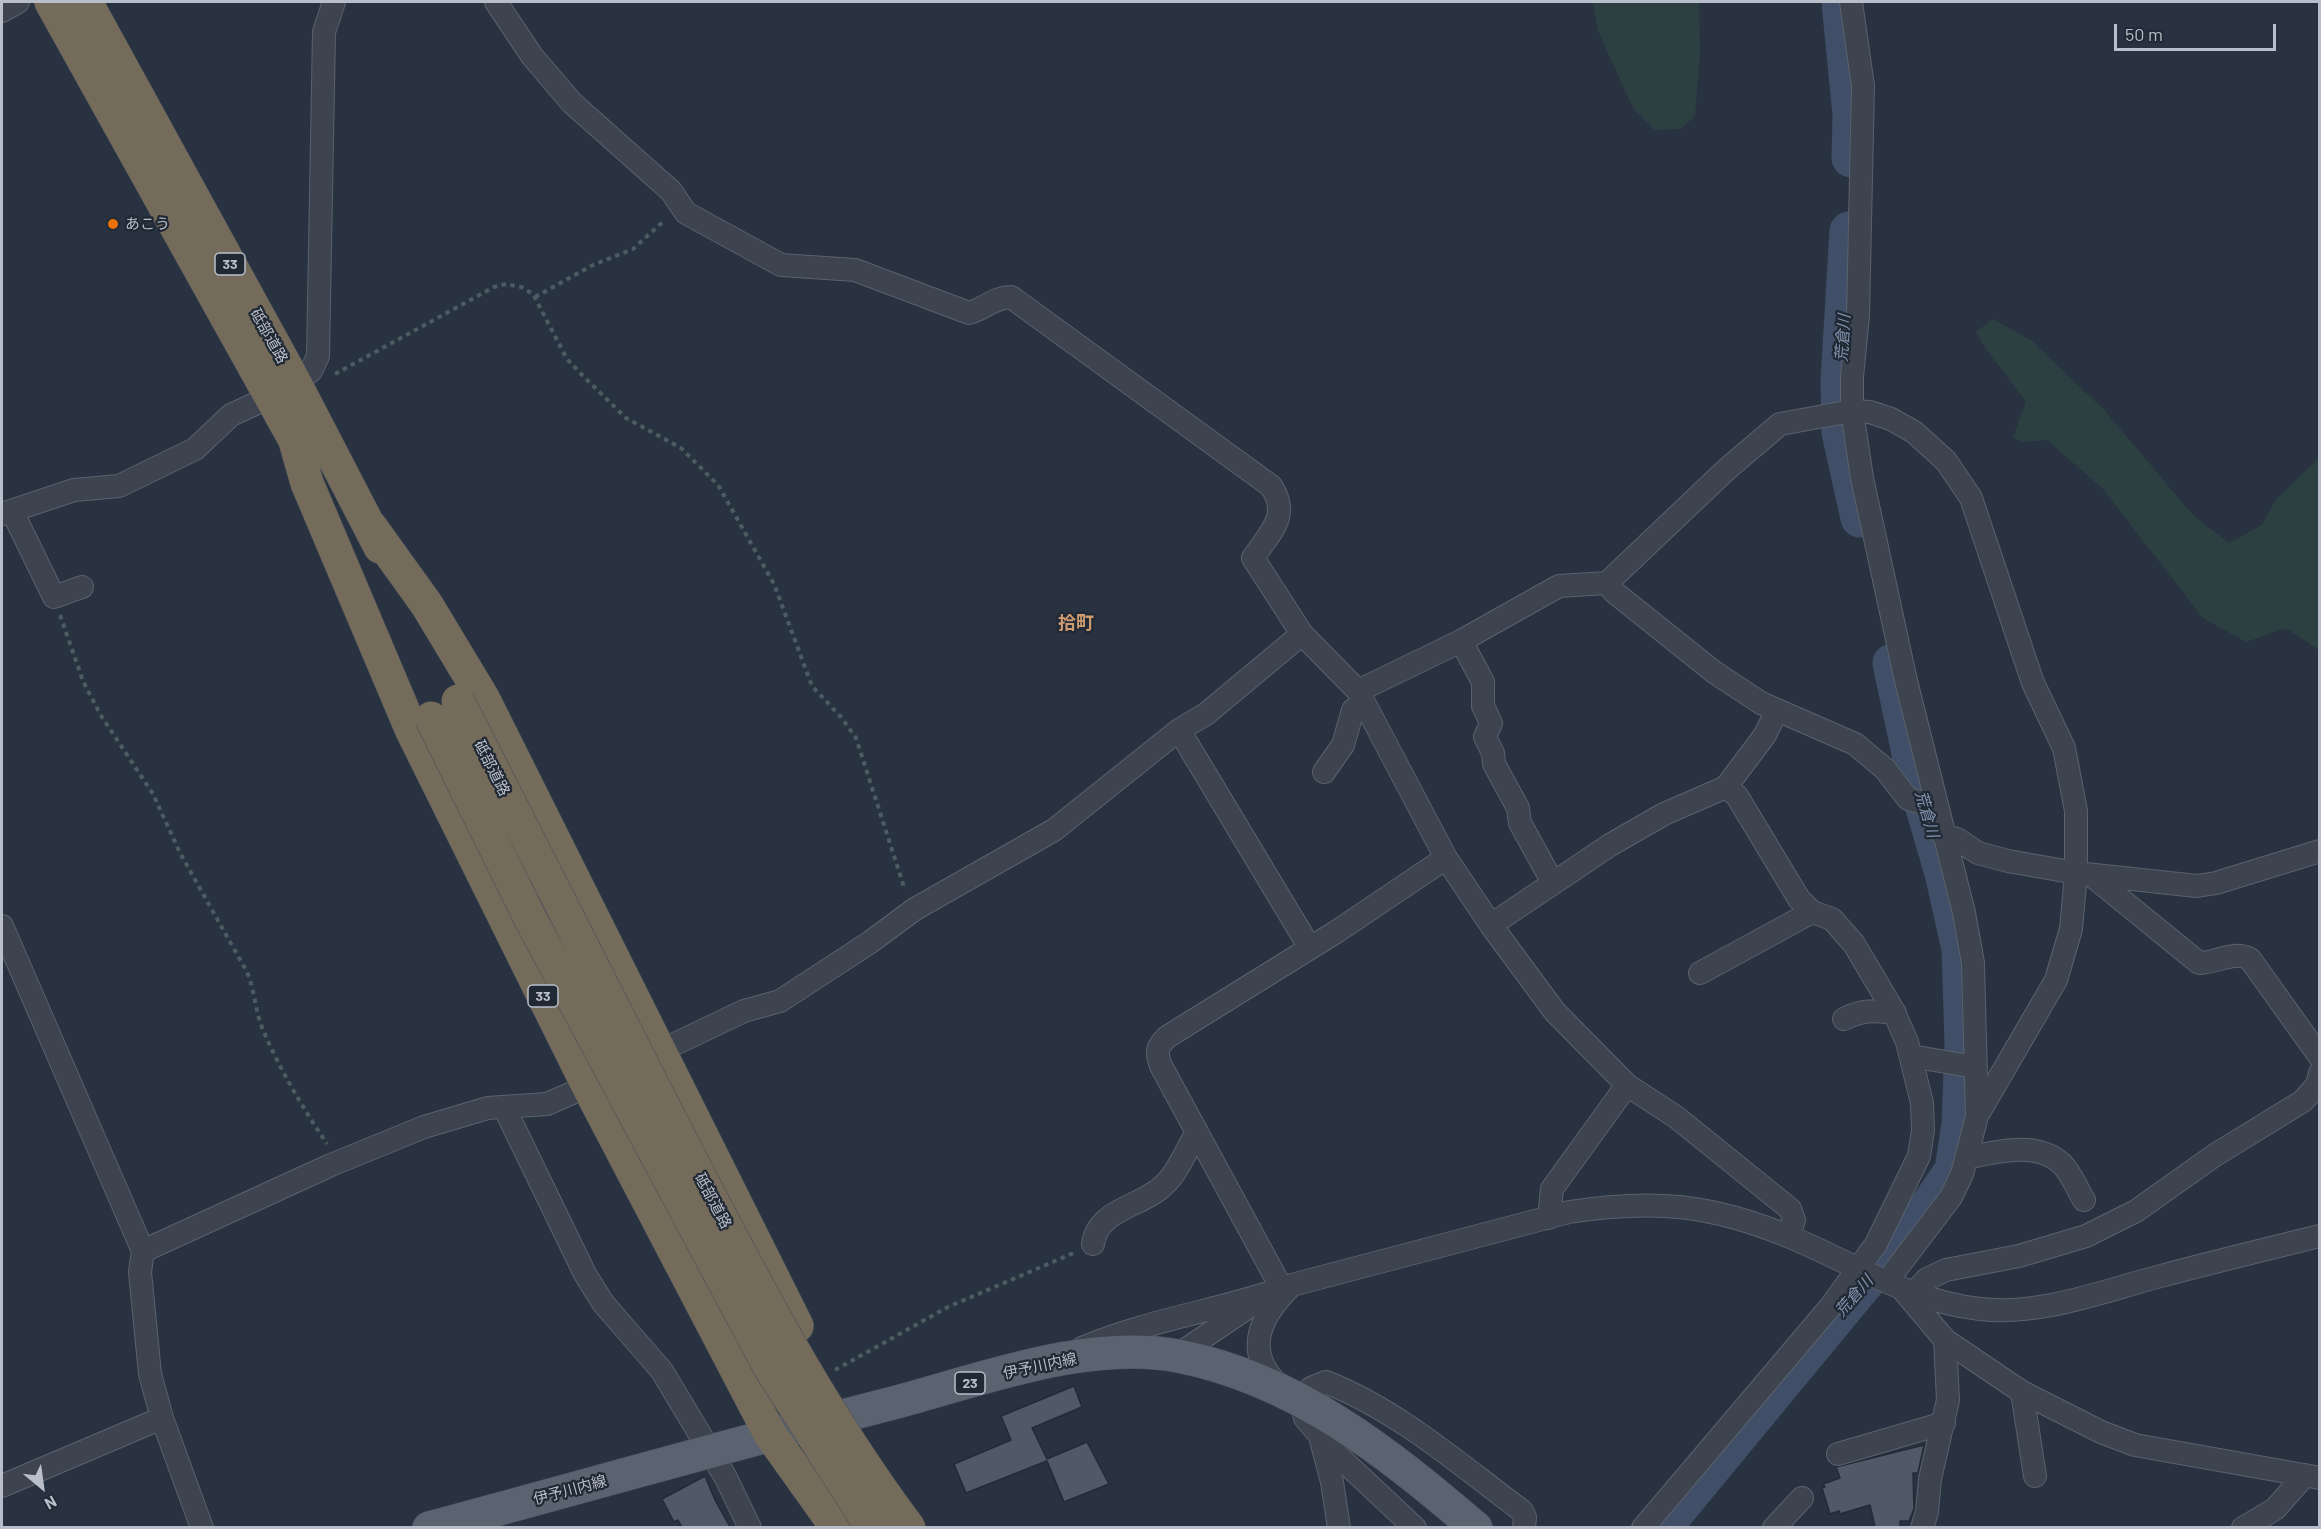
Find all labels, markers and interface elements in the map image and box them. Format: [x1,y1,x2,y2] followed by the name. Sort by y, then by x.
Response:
[2117,12,2279,50] scale bar
[2125,23,2163,45] text: 50 m
[125,215,170,233] place label: あこう
[106,217,120,231] marker: あこう
[215,253,245,275] road number: 33
[247,305,291,367] street label: 砥部道路
[1832,313,1854,363] water label: 荒倉川
[1058,612,1094,634] district label: 拾町
[470,737,514,799] street label: 砥部道路
[1911,788,1943,840] water label: 荒倉川
[528,985,558,1007] road number: 33
[691,1170,735,1232] street label: 砥部道路
[1831,1272,1877,1320] water label: 荒倉川
[1001,1349,1079,1383] street label: 伊予川内線
[955,1372,985,1394] road number: 23
[12,1457,72,1517] north arrow
[531,1472,609,1508] street label: 伊予川内線
[42,1492,60,1514] text: N

